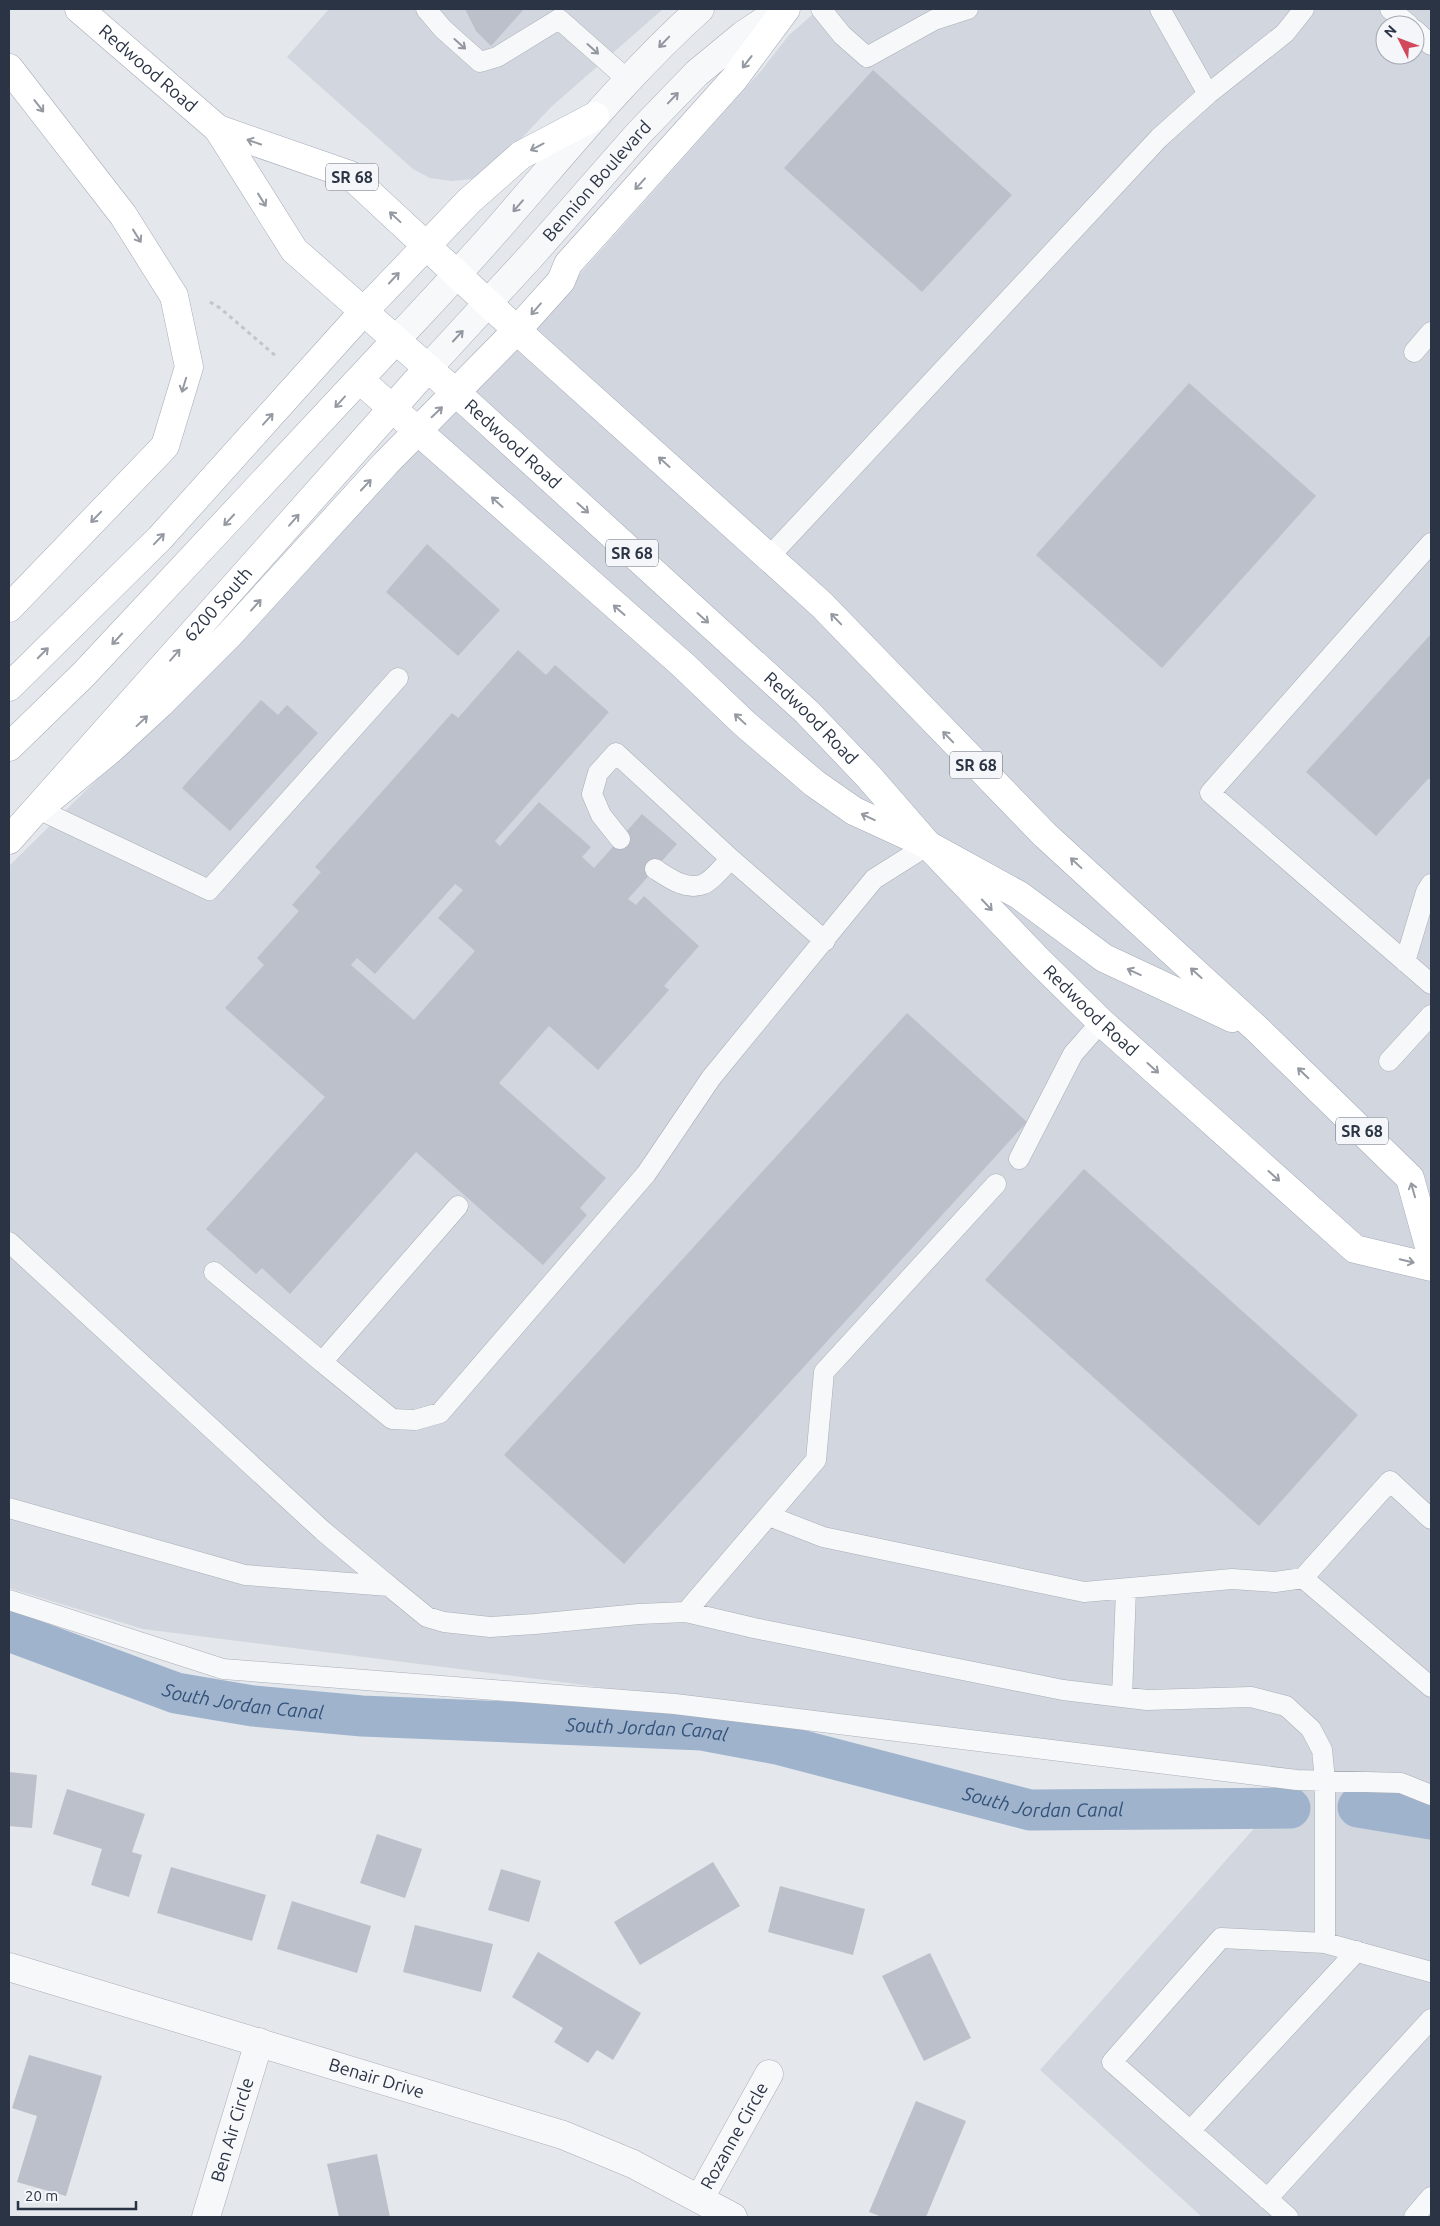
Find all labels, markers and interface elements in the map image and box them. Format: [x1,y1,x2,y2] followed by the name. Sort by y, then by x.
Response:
[1375,15,1425,65] north arrow
[96,20,202,115] street label: Redwood Road
[1381,22,1400,41] text: N
[658,36,670,48] one-way arrow
[453,38,466,49] one-way arrow
[586,43,599,54] one-way arrow
[742,55,753,68] one-way arrow
[667,92,679,104] one-way arrow
[33,99,44,112] one-way arrow
[538,116,654,245] street label: Bennion Boulevard
[247,137,263,146] one-way arrow
[529,142,544,152] one-way arrow
[326,163,378,190] road number: SR 68
[634,178,646,191] one-way arrow
[258,193,268,207] one-way arrow
[512,200,523,213] one-way arrow
[388,211,401,223] one-way arrow
[132,228,142,242] one-way arrow
[388,272,400,285] one-way arrow
[531,302,542,315] one-way arrow
[452,329,464,342] one-way arrow
[178,377,188,393] one-way arrow
[461,395,566,492] street label: Redwood Road
[334,396,346,409] one-way arrow
[431,406,443,418] one-way arrow
[263,412,274,425] one-way arrow
[657,456,670,468] one-way arrow
[360,479,372,492] one-way arrow
[491,496,504,508] one-way arrow
[577,503,590,514] one-way arrow
[90,511,102,523] one-way arrow
[288,513,300,526] one-way arrow
[223,514,235,527] one-way arrow
[153,532,165,545] one-way arrow
[606,540,658,566] road number: SR 68
[179,563,256,645] street label: 6200 South
[250,599,262,612] one-way arrow
[613,604,626,616] one-way arrow
[697,612,710,624] one-way arrow
[830,613,842,626] one-way arrow
[111,632,123,645] one-way arrow
[37,647,50,659] one-way arrow
[169,648,181,661] one-way arrow
[761,667,862,768] street label: Redwood Road
[733,713,746,725] one-way arrow
[135,715,148,727] one-way arrow
[942,731,954,743] one-way arrow
[950,752,1002,778] road number: SR 68
[861,812,876,822] one-way arrow
[1070,858,1083,870] one-way arrow
[981,899,993,911] one-way arrow
[1040,960,1143,1059] street label: Redwood Road
[1127,967,1142,976] one-way arrow
[1189,967,1202,979] one-way arrow
[1146,1062,1159,1073] one-way arrow
[1297,1068,1309,1080] one-way arrow
[1336,1118,1388,1144] road number: SR 68
[1267,1170,1280,1182] one-way arrow
[1408,1183,1418,1199] one-way arrow
[1398,1257,1414,1266] one-way arrow
[159,1678,325,1724] water label: South Jordan Canal
[564,1713,731,1746] water label: South Jordan Canal
[959,1782,1124,1821] water label: South Jordan Canal
[327,2054,427,2101] street label: Benair Drive
[206,2075,257,2184] street label: Ben Air Circle
[696,2079,771,2192] street label: Rozanne Circle
[18,2178,135,2210] scale bar
[25,2187,58,2204] text: 20 m

